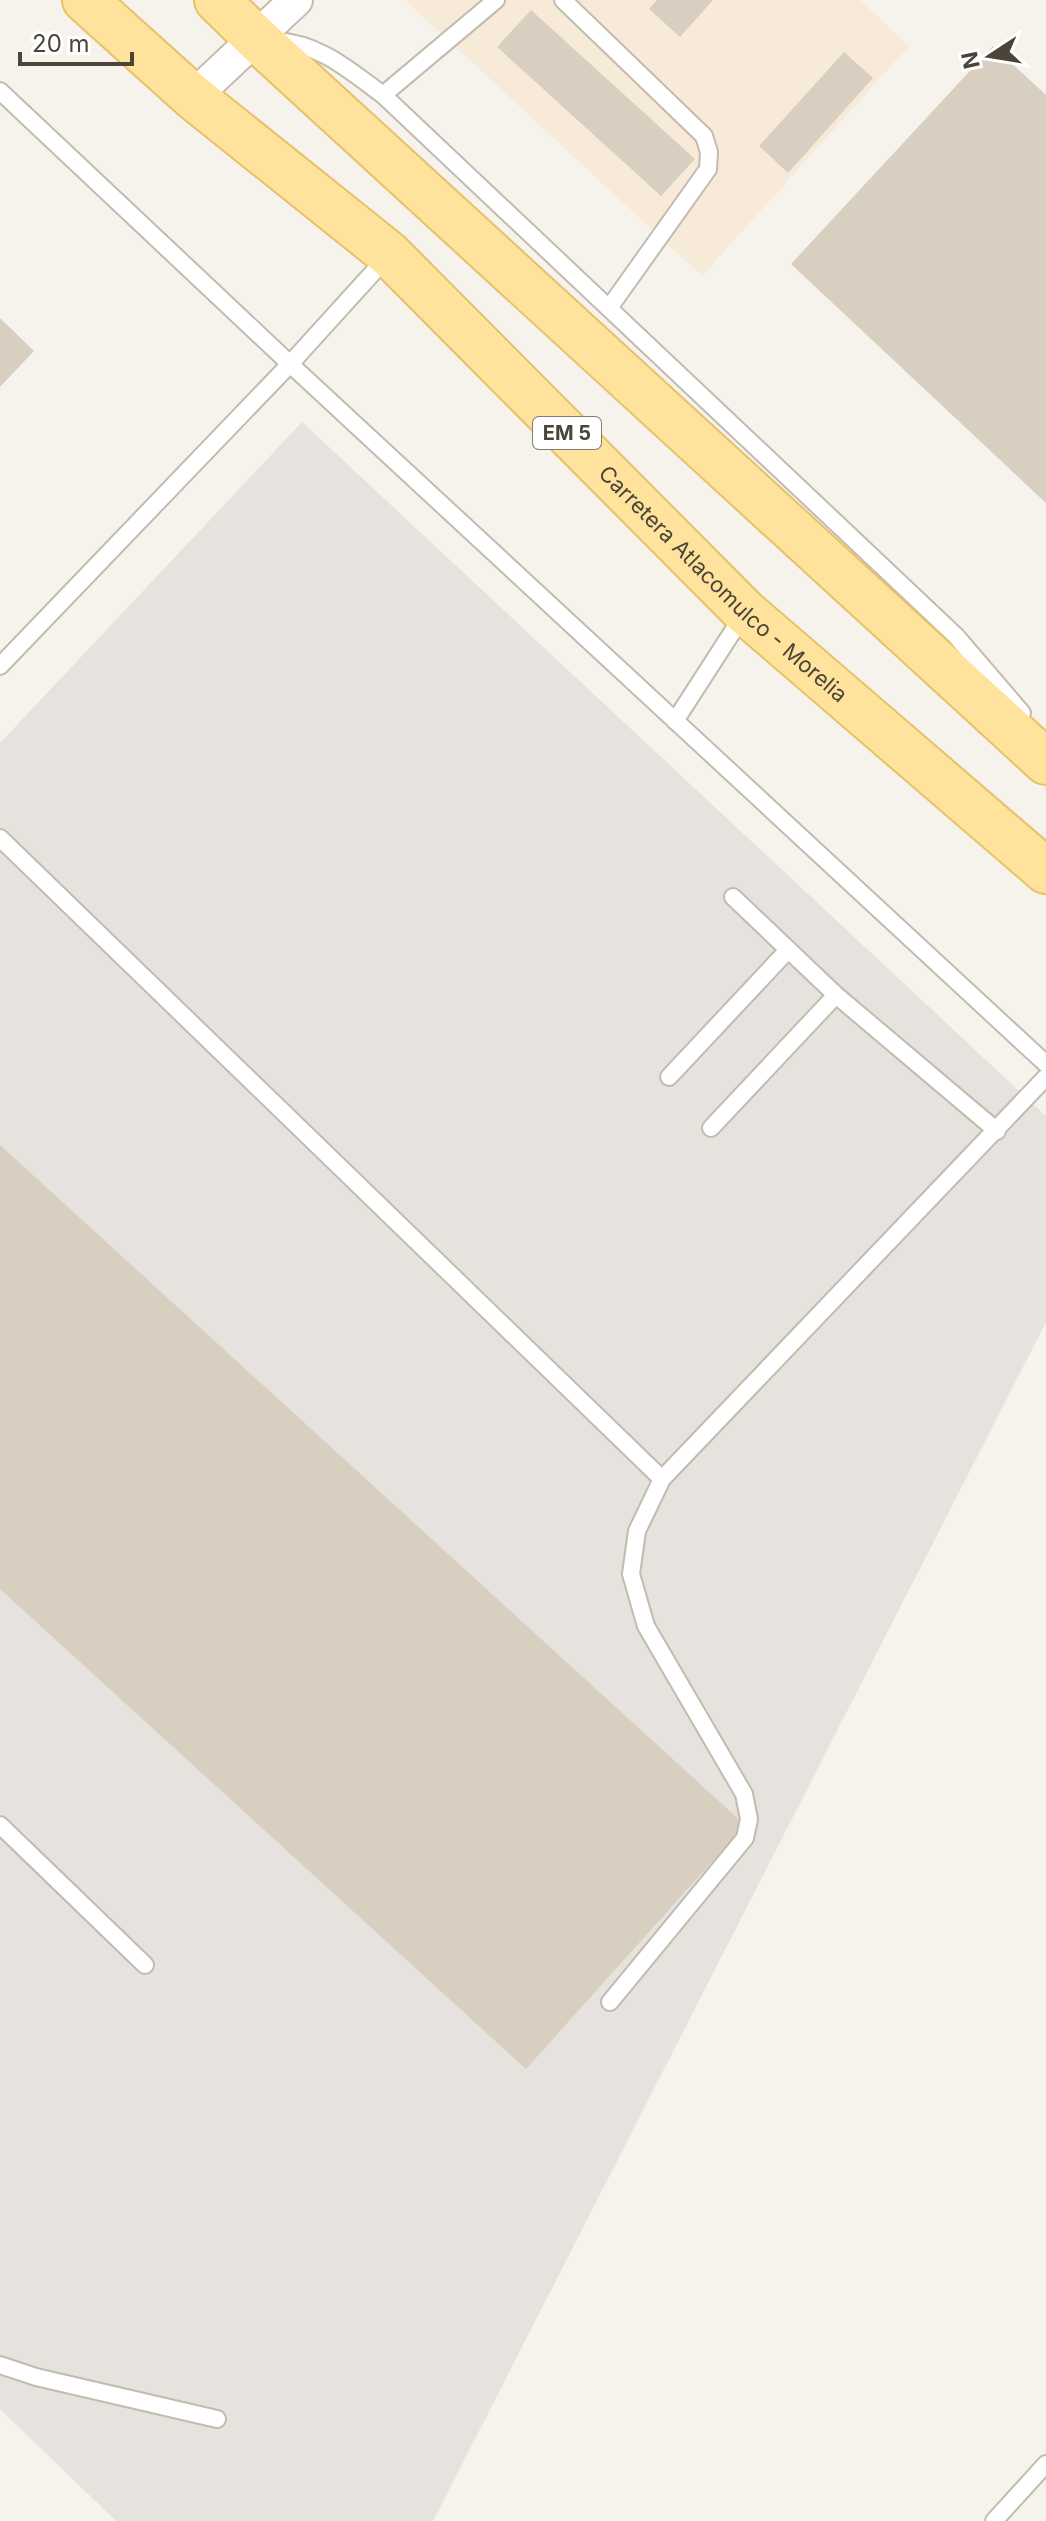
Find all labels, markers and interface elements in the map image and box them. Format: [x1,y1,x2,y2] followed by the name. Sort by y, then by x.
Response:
[20,16,132,66] scale bar
[950,16,1030,96] north arrow
[32,29,90,58] text: 20 m
[956,49,985,71] text: N
[533,417,601,449] road number: EM 5
[594,460,853,707] street label: Carretera Atlacomulco - Morelia

